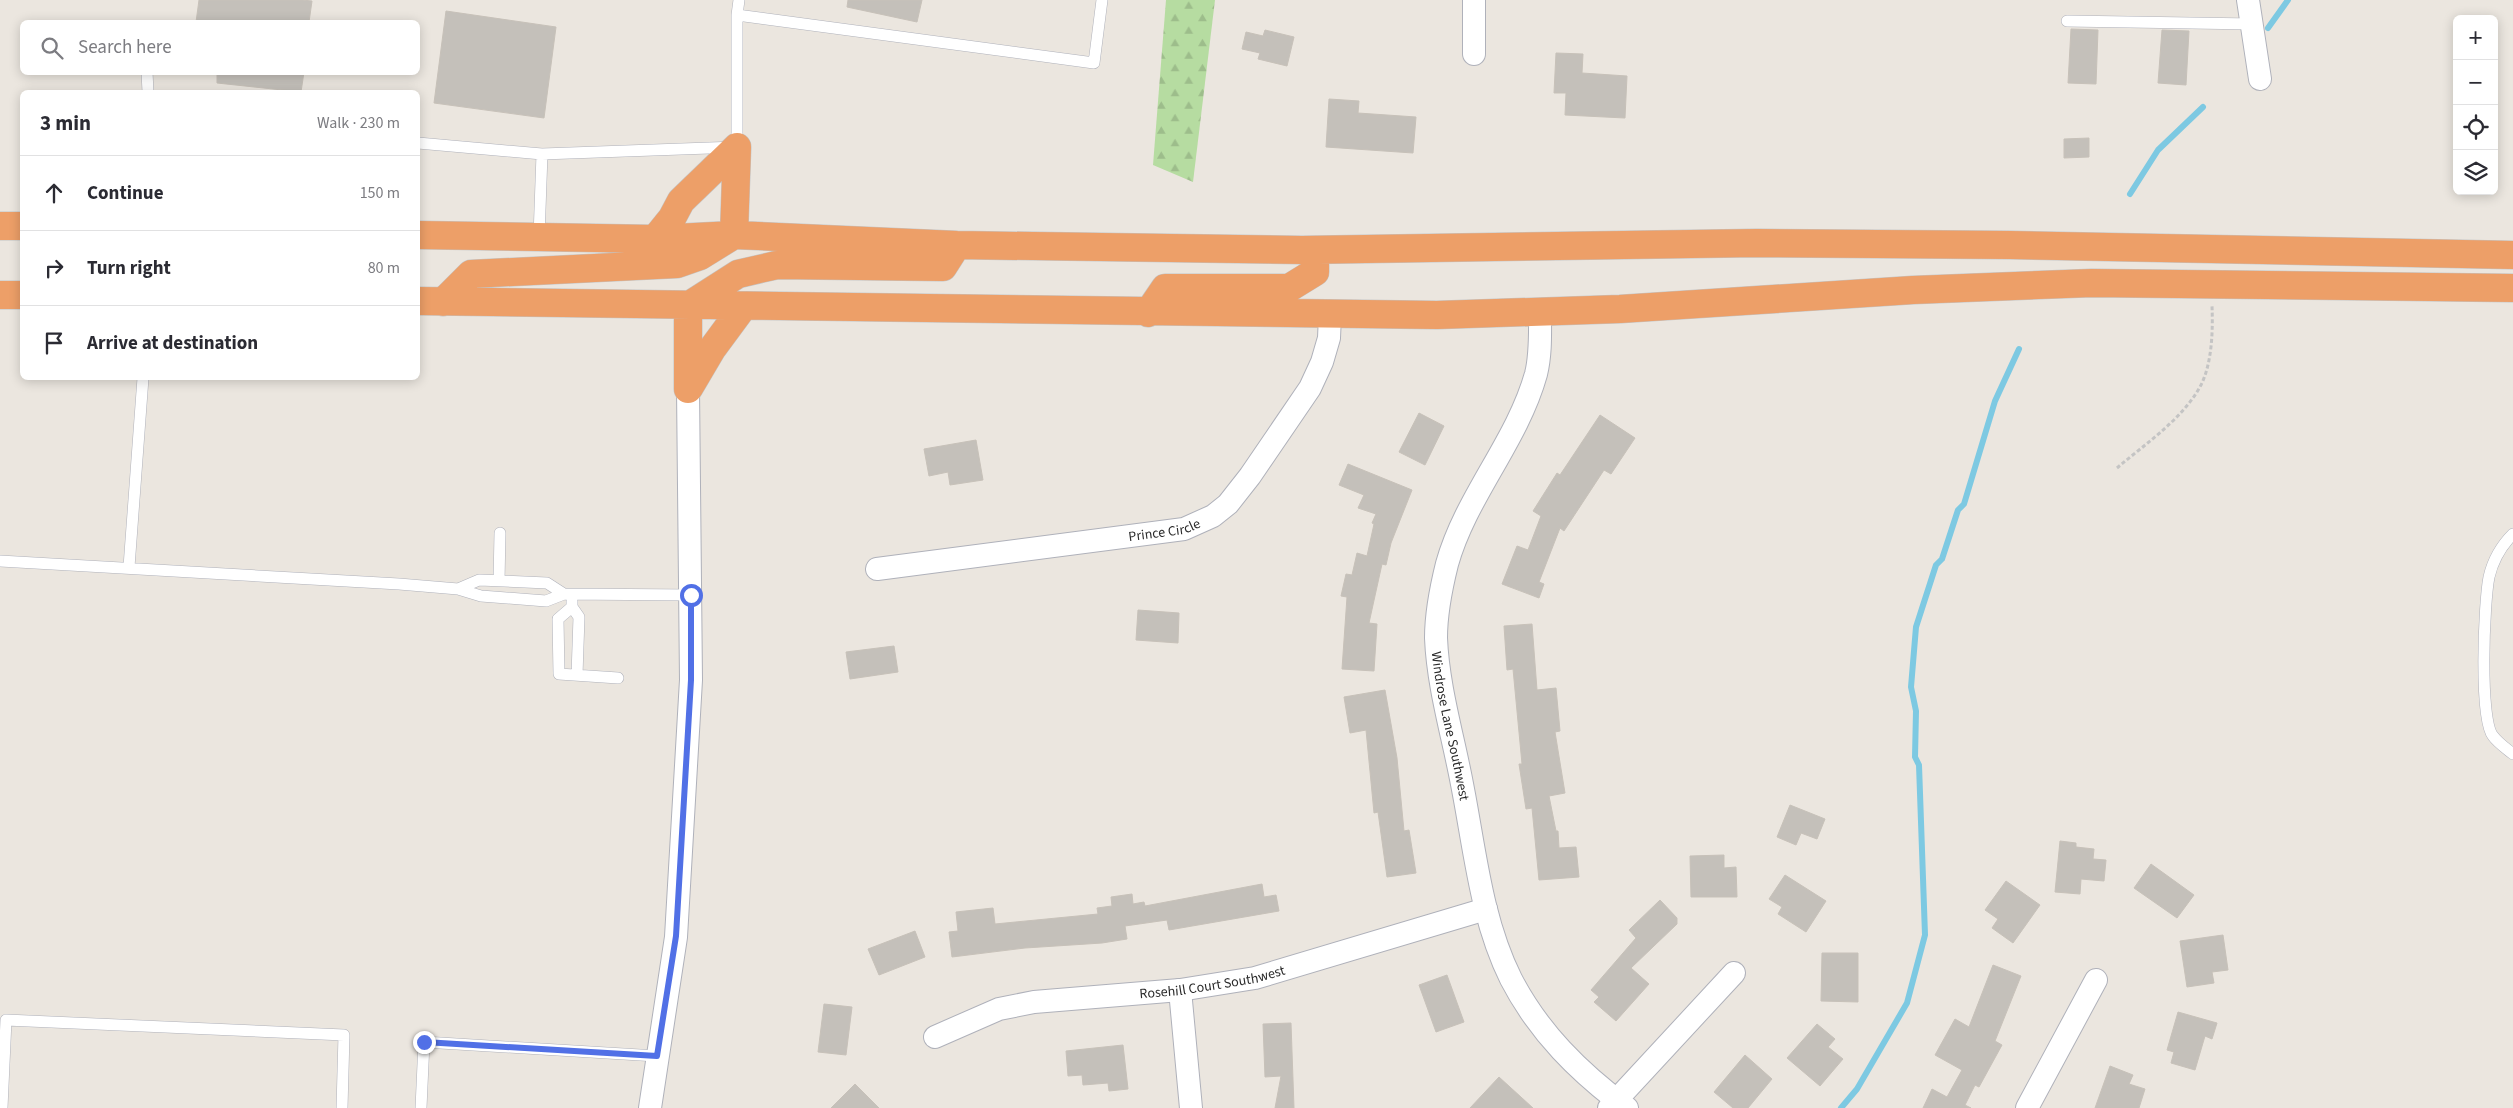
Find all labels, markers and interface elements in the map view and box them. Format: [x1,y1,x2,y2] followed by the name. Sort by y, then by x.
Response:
[2453,15,2498,195] map controls
[2453,15,2498,60] button: +
[20,20,420,75] search box
[38,34,66,62] icon: search
[78,34,172,61] text: Search here
[2453,60,2498,105] button: −
[2453,105,2498,150] button: locate
[40,108,91,138] text: 3 min
[317,112,400,134] text: Walk · 230 m
[2453,150,2498,195] button: layers
[40,179,68,207] icon: ahead
[87,180,164,207] text: Continue
[360,182,400,204] text: 150 m
[40,254,68,282] icon: right
[87,255,171,282] text: Turn right
[368,257,400,279] text: 80 m
[40,329,68,357] icon: arrive
[87,330,258,357] text: Arrive at destination
[1127,514,1204,547] street label: Prince Circle
[680,584,703,607] route start
[1426,651,1474,803] street label: Windrose Lane Southwest
[1139,961,1288,1004] street label: Rosehill Court Southwest
[413,1031,436,1054] route end

